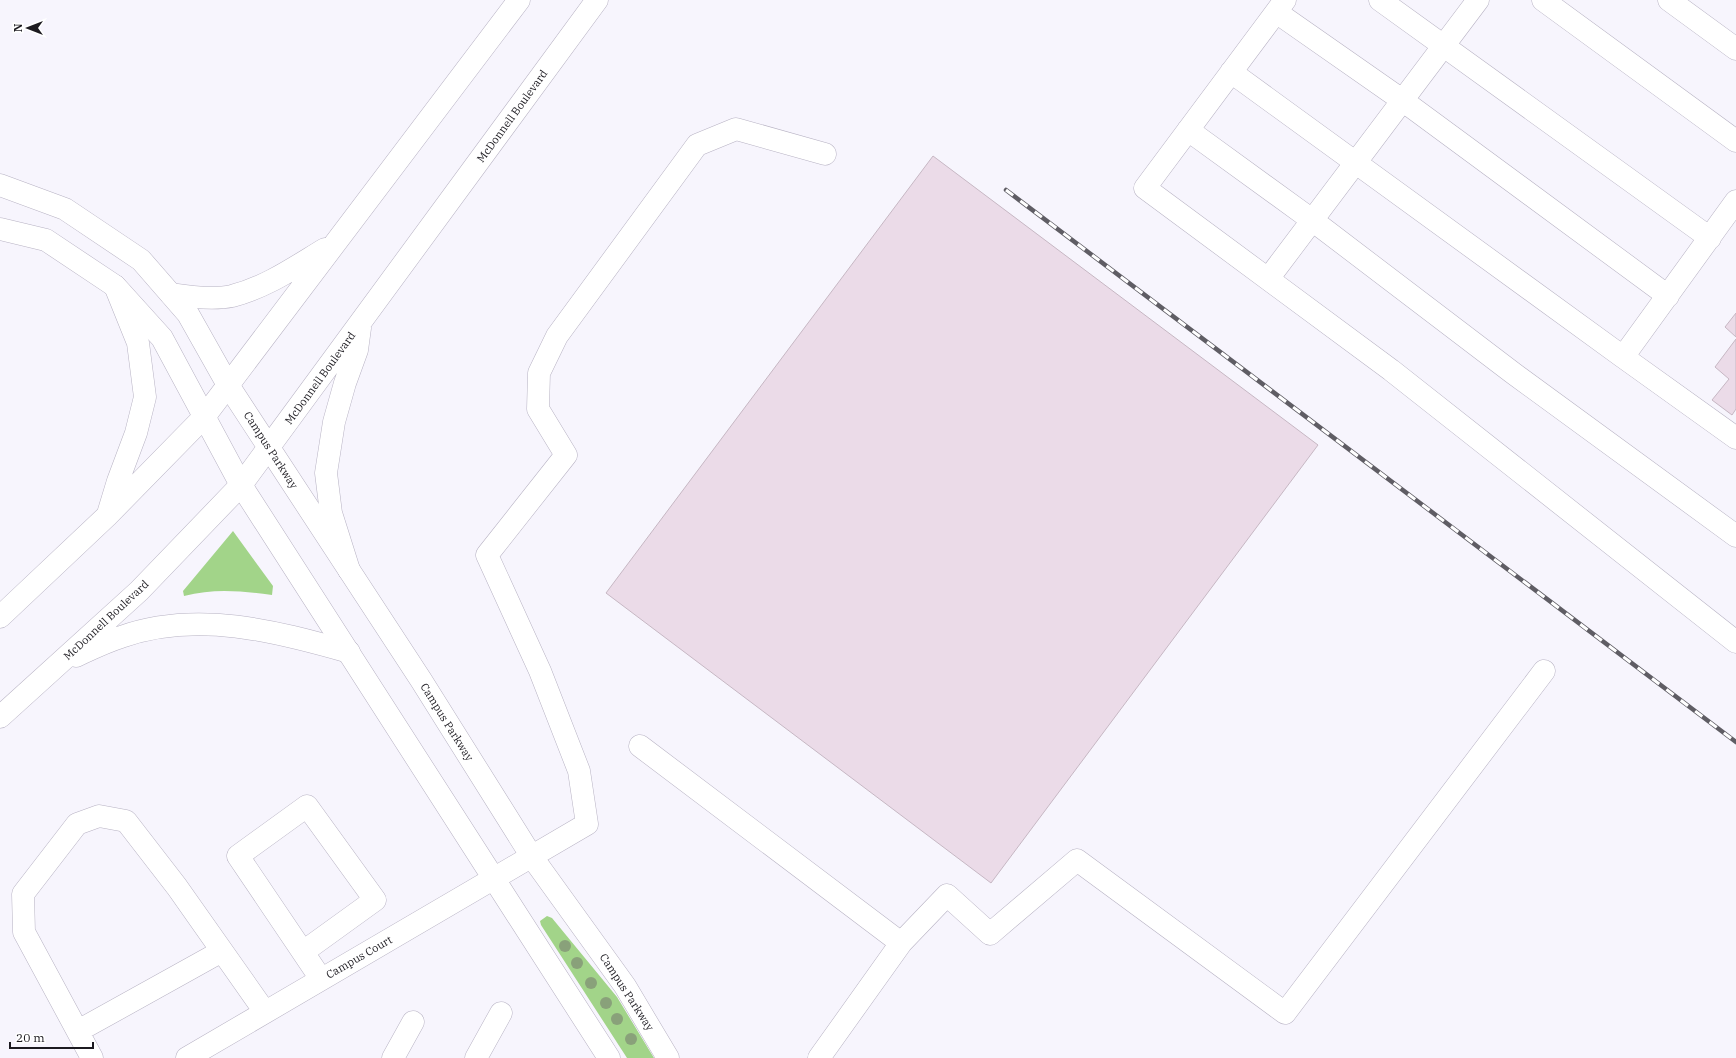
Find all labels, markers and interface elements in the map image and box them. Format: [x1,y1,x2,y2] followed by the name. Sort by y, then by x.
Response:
[8,8,48,48] north arrow
[11,23,25,32] text: N
[474,67,551,165] street label: McDonnell Boulevard
[282,329,359,427] street label: McDonnell Boulevard
[241,409,301,491] street label: Campus Parkway
[61,577,152,663] street label: McDonnell Boulevard
[417,680,477,764] street label: Campus Parkway
[323,932,395,982] street label: Campus Court
[597,951,657,1033] street label: Campus Parkway
[10,1024,93,1050] scale bar
[16,1030,45,1045] text: 20 m

